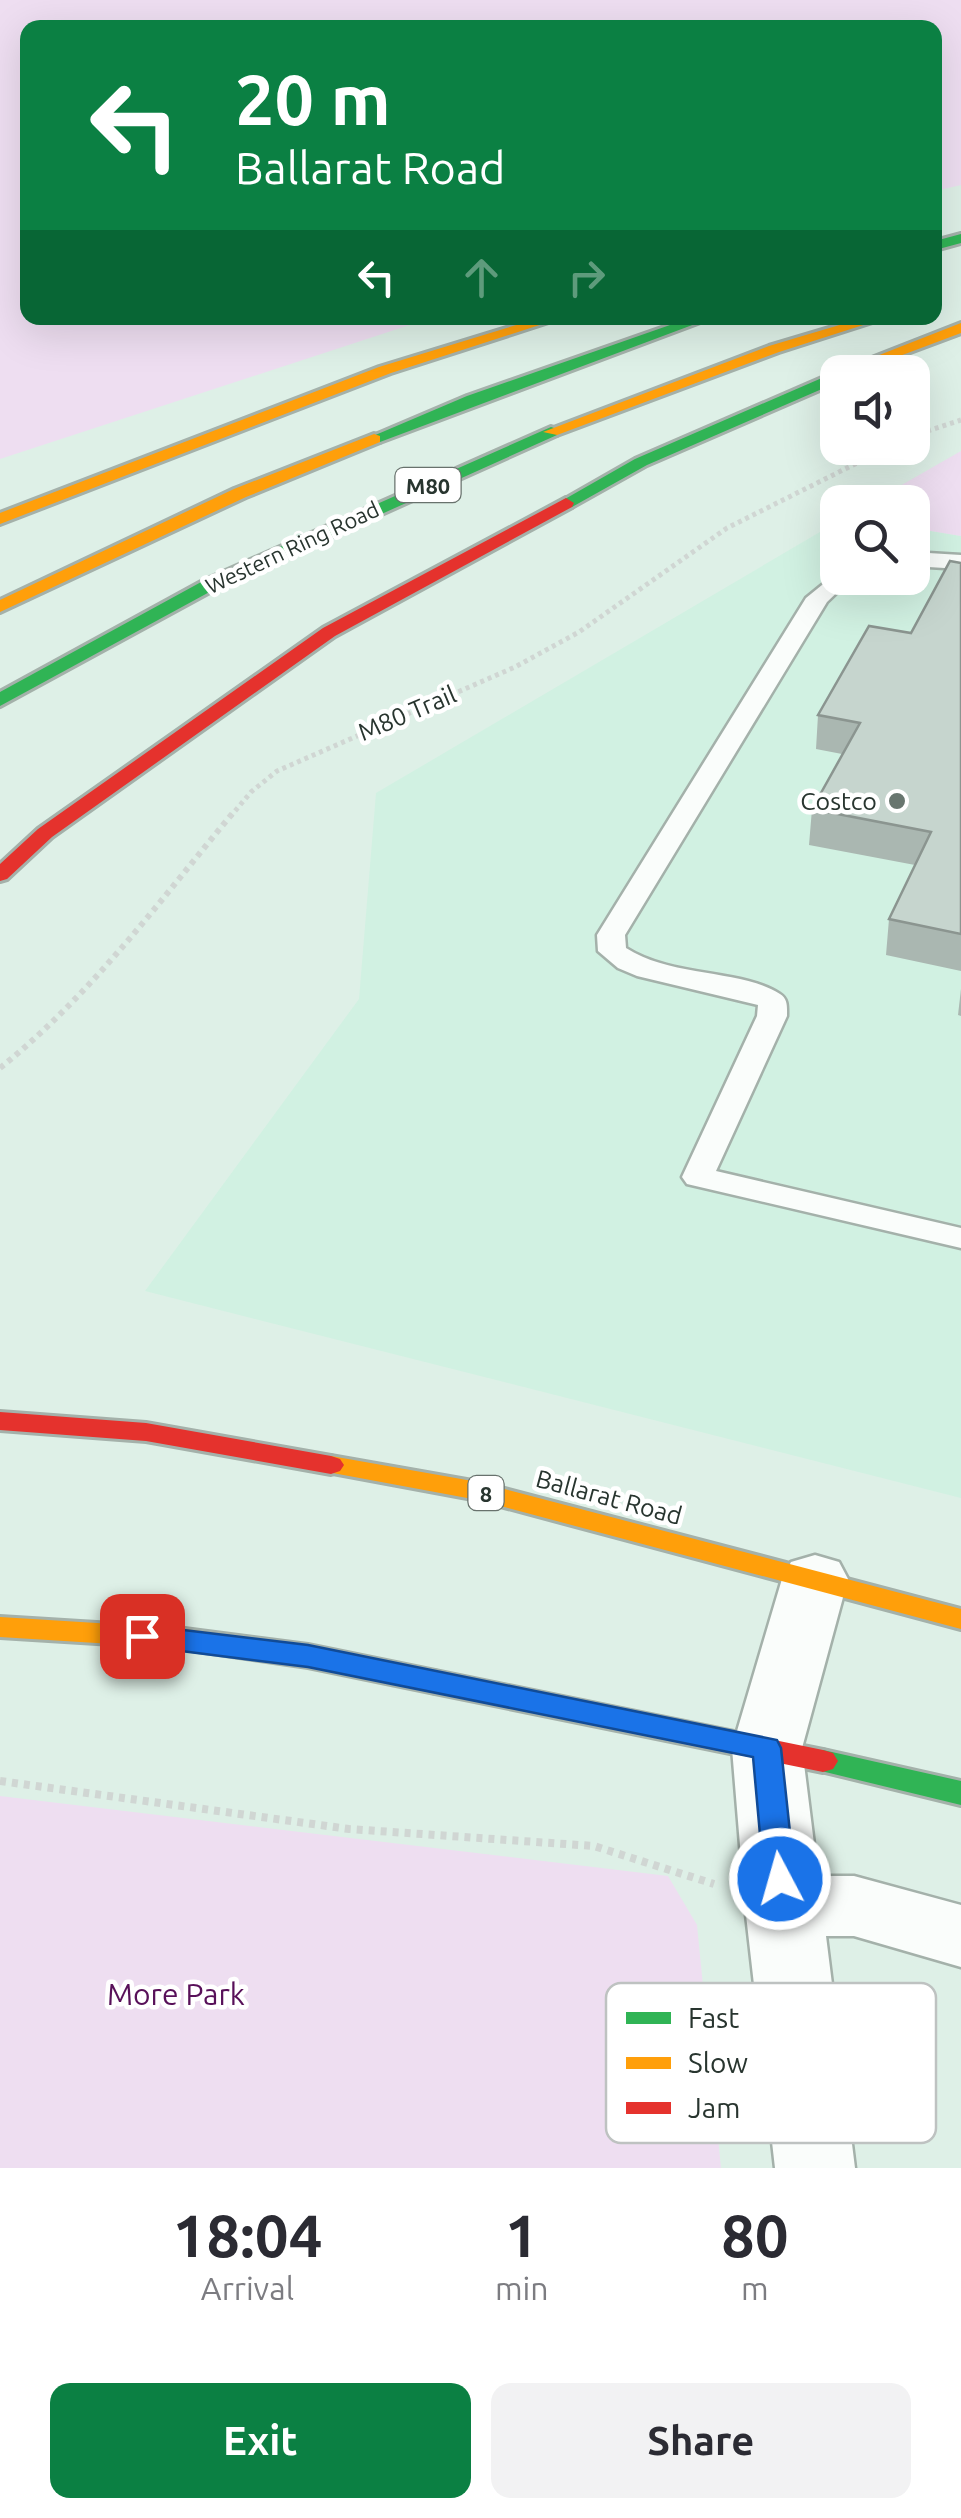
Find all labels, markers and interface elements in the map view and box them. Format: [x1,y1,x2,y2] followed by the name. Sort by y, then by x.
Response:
[70,60,200,190] icon: left
[235,60,391,138] text: 20 m
[235,142,505,193] text: Ballarat Road
[349,250,404,305] icon: left
[454,250,509,305] icon: ahead
[559,250,614,305] icon: right
[820,355,930,595] map controls
[820,355,930,465] button: sound
[396,468,460,502] road number: M80
[820,485,930,595] button: search
[201,496,383,598] street label: Western Ring Road
[354,680,460,746] street label: M80 Trail
[800,787,877,815] place label: Costco
[886,790,908,812] marker: Costco
[533,1464,685,1530] street label: Ballarat Road
[468,1476,504,1510] road number: 8
[100,1594,185,1679] pin
[115,1609,170,1664] icon: arrive
[728,1827,832,1931] position arrow
[107,1977,245,2011] park label: More Park
[606,1983,936,2143] legend
[688,2002,739,2033] text: Fast
[688,2047,748,2078] text: Slow
[688,2092,740,2123] text: Jam
[172,2201,323,2268] text: 18:04
[505,2201,539,2268] text: 1
[721,2201,789,2268] text: 80
[201,2270,294,2306] text: Arrival
[495,2270,549,2306] text: min
[741,2270,769,2306] text: m
[50,2383,471,2498] button: Exit
[491,2383,911,2498] button: Share

